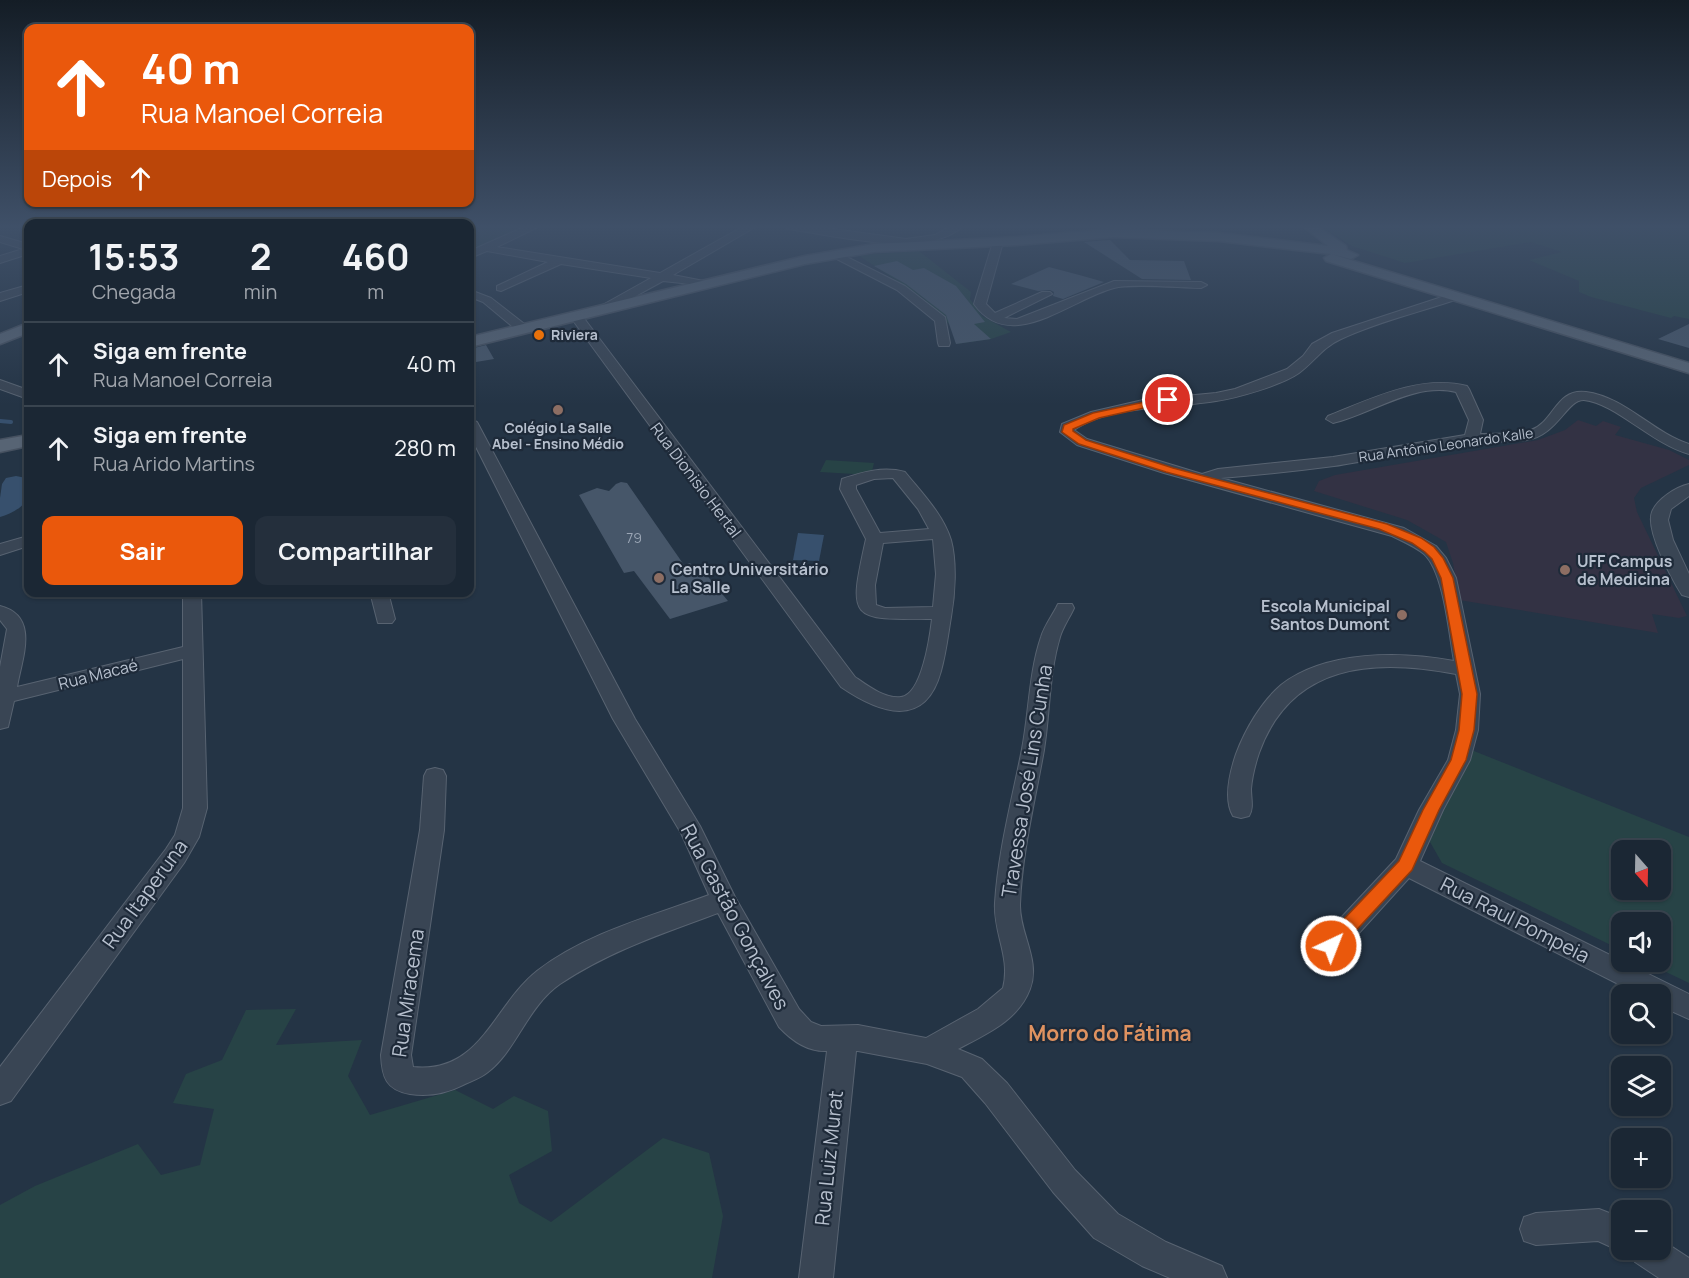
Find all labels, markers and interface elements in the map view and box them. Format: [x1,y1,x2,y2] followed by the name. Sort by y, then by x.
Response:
[141,39,240,97] text: 40 m
[42,48,120,126] icon: ahead
[141,94,383,131] text: Rua Manoel Correia
[124,162,157,195] icon: ahead
[42,164,112,194] text: Depois
[88,232,180,281] text: 15:53
[250,232,271,281] text: 2
[342,232,410,281] text: 460
[92,278,176,305] text: Chegada
[244,278,277,305] text: min
[367,278,384,305] text: m
[551,325,598,344] place label: Riviera
[532,328,546,342] marker: Riviera
[93,336,247,366] text: Siga em frente
[42,348,75,381] icon: ahead
[407,349,456,379] text: 40 m
[93,366,272,393] text: Rua Manoel Correia
[1142,374,1193,425] pin
[1151,383,1184,416] icon: arrive
[551,403,565,417] marker: Colégio La Salle Abel - Ensino Médio
[492,418,624,453] place label: Colégio La Salle Abel - Ensino Médio
[645,418,747,542] street label: Rua Dionisio Hertal
[93,420,247,450] text: Siga em frente
[1357,423,1534,466] street label: Rua Antônio Leonardo Kalle
[42,432,75,465] icon: ahead
[394,433,456,463] text: 280 m
[93,450,255,477] text: Rua Arido Martins
[42,516,243,585] button: Sair
[255,516,456,585] button: Compartilhar
[626,528,642,547] house number: 79
[1577,550,1673,590] place label: UFF Campus de Medicina
[671,558,829,598] place label: Centro Universitário La Salle
[1558,563,1572,577] marker: UFF Campus de Medicina
[652,571,666,585] marker: Centro Universitário La Salle
[1261,595,1390,635] place label: Escola Municipal Santos Dumont
[1395,608,1409,622] marker: Escola Municipal Santos Dumont
[56,654,140,694] street label: Rua Macaé
[995,662,1058,899] street label: Travessa José Lins Cunha
[675,819,796,1014] street label: Rua Gastão Gonçalves
[96,834,193,954] street label: Rua Itaperuna
[1611,840,1671,900] north arrow
[1611,840,1671,1260] map controls
[1436,870,1594,969] street label: Rua Raul Pompeia
[1611,912,1671,972] button: sound
[1299,914,1363,978] position arrow
[385,927,430,1059] street label: Rua Miracema
[1611,984,1671,1044] button: search
[1028,1019,1192,1047] district label: Morro do Fátima
[1611,1056,1671,1116] button: layers
[808,1089,849,1227] street label: Rua Luiz Murat
[1611,1128,1671,1188] button: +
[1611,1200,1671,1260] button: −

